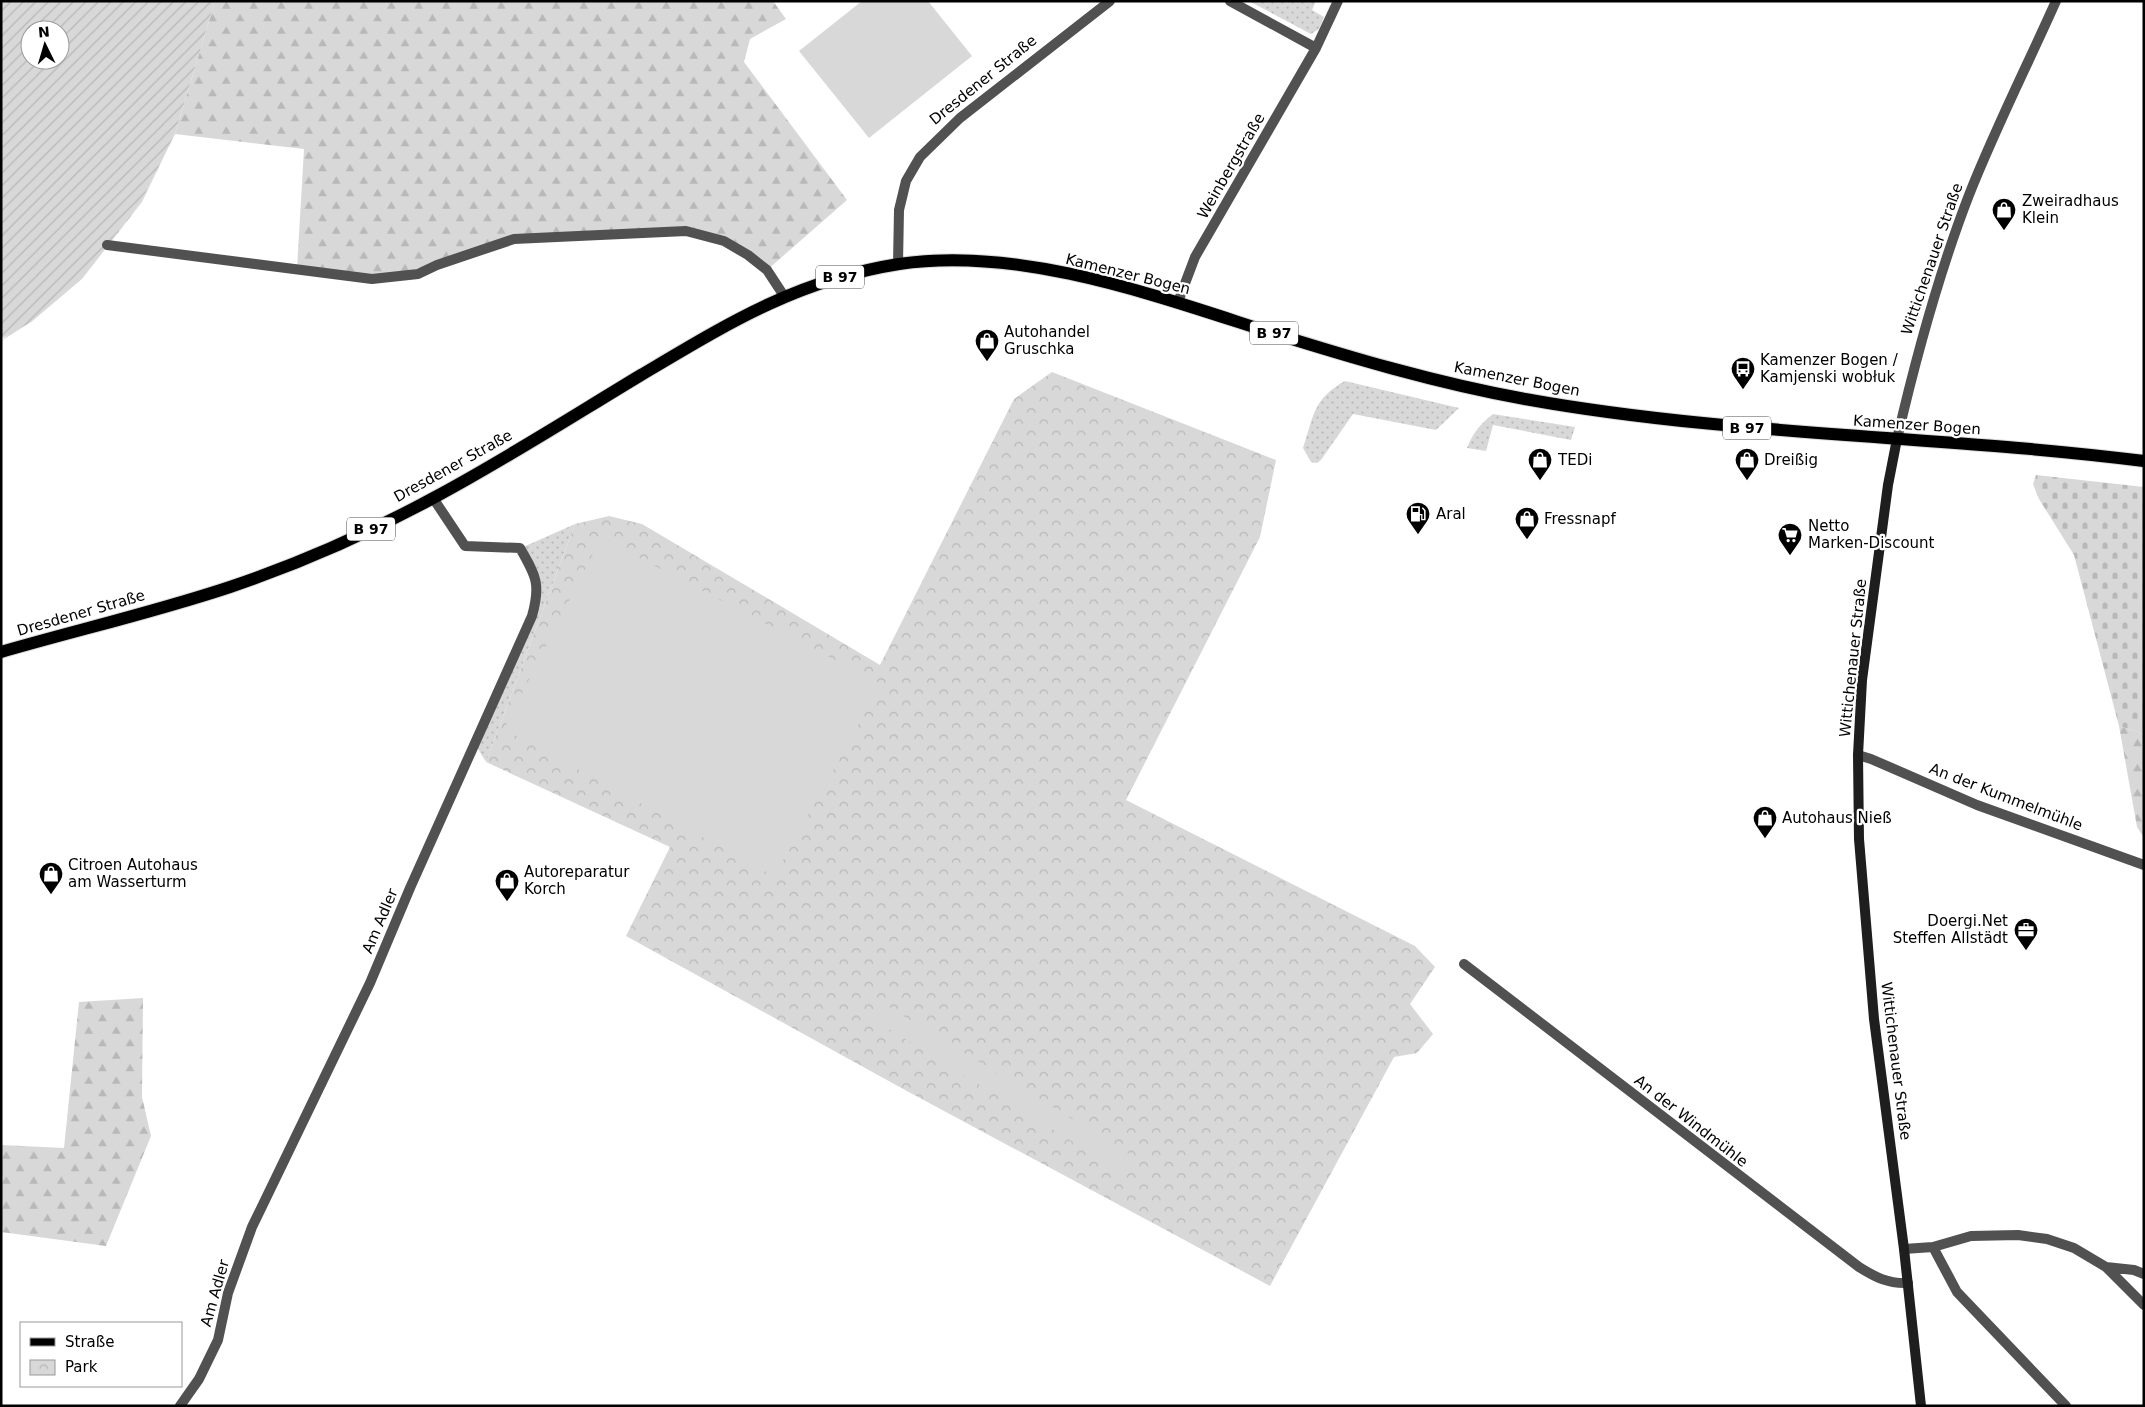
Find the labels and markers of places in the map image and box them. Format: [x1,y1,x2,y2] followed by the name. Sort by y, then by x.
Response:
[2022,192,2119,227] place label: Zweiradhaus Klein
[1991,197,2017,231] shop icon: Zweiradhaus Klein
[1004,323,1090,358] place label: Autohandel Gruschka
[974,328,1000,362] shop icon: Autohandel Gruschka
[1760,351,1899,386] place label: Kamenzer Bogen / Kamjenski wobłuk
[1730,356,1756,390] bus stop icon: Kamenzer Bogen / Kamjenski wobłuk
[1527,447,1553,481] shop icon: TEDi
[1734,447,1760,481] shop icon: Dreißig
[1557,451,1592,469] place label: TEDi
[1764,451,1818,469] place label: Dreißig
[1405,501,1431,535] fuel station icon: Aral
[1436,505,1466,523] place label: Aral
[1514,506,1540,540] shop icon: Fressnapf
[1544,510,1616,528] place label: Fressnapf
[1808,517,1935,552] place label: Netto Marken-Discount
[1777,522,1803,556] supermarket icon: Netto Marken-Discount
[1752,805,1778,839] shop icon: Autohaus Nieß
[1782,809,1892,827] place label: Autohaus Nieß
[68,856,198,891] place label: Citroen Autohaus am Wasserturm
[38,861,64,895] shop icon: Citroen Autohaus am Wasserturm
[524,863,630,898] place label: Autoreparatur Korch
[494,868,520,902] shop icon: Autoreparatur Korch
[1893,912,2008,947] place label: Doergi.Net Steffen Allstädt
[2013,917,2039,951] office icon: Doergi.Net Steffen Allstädt

